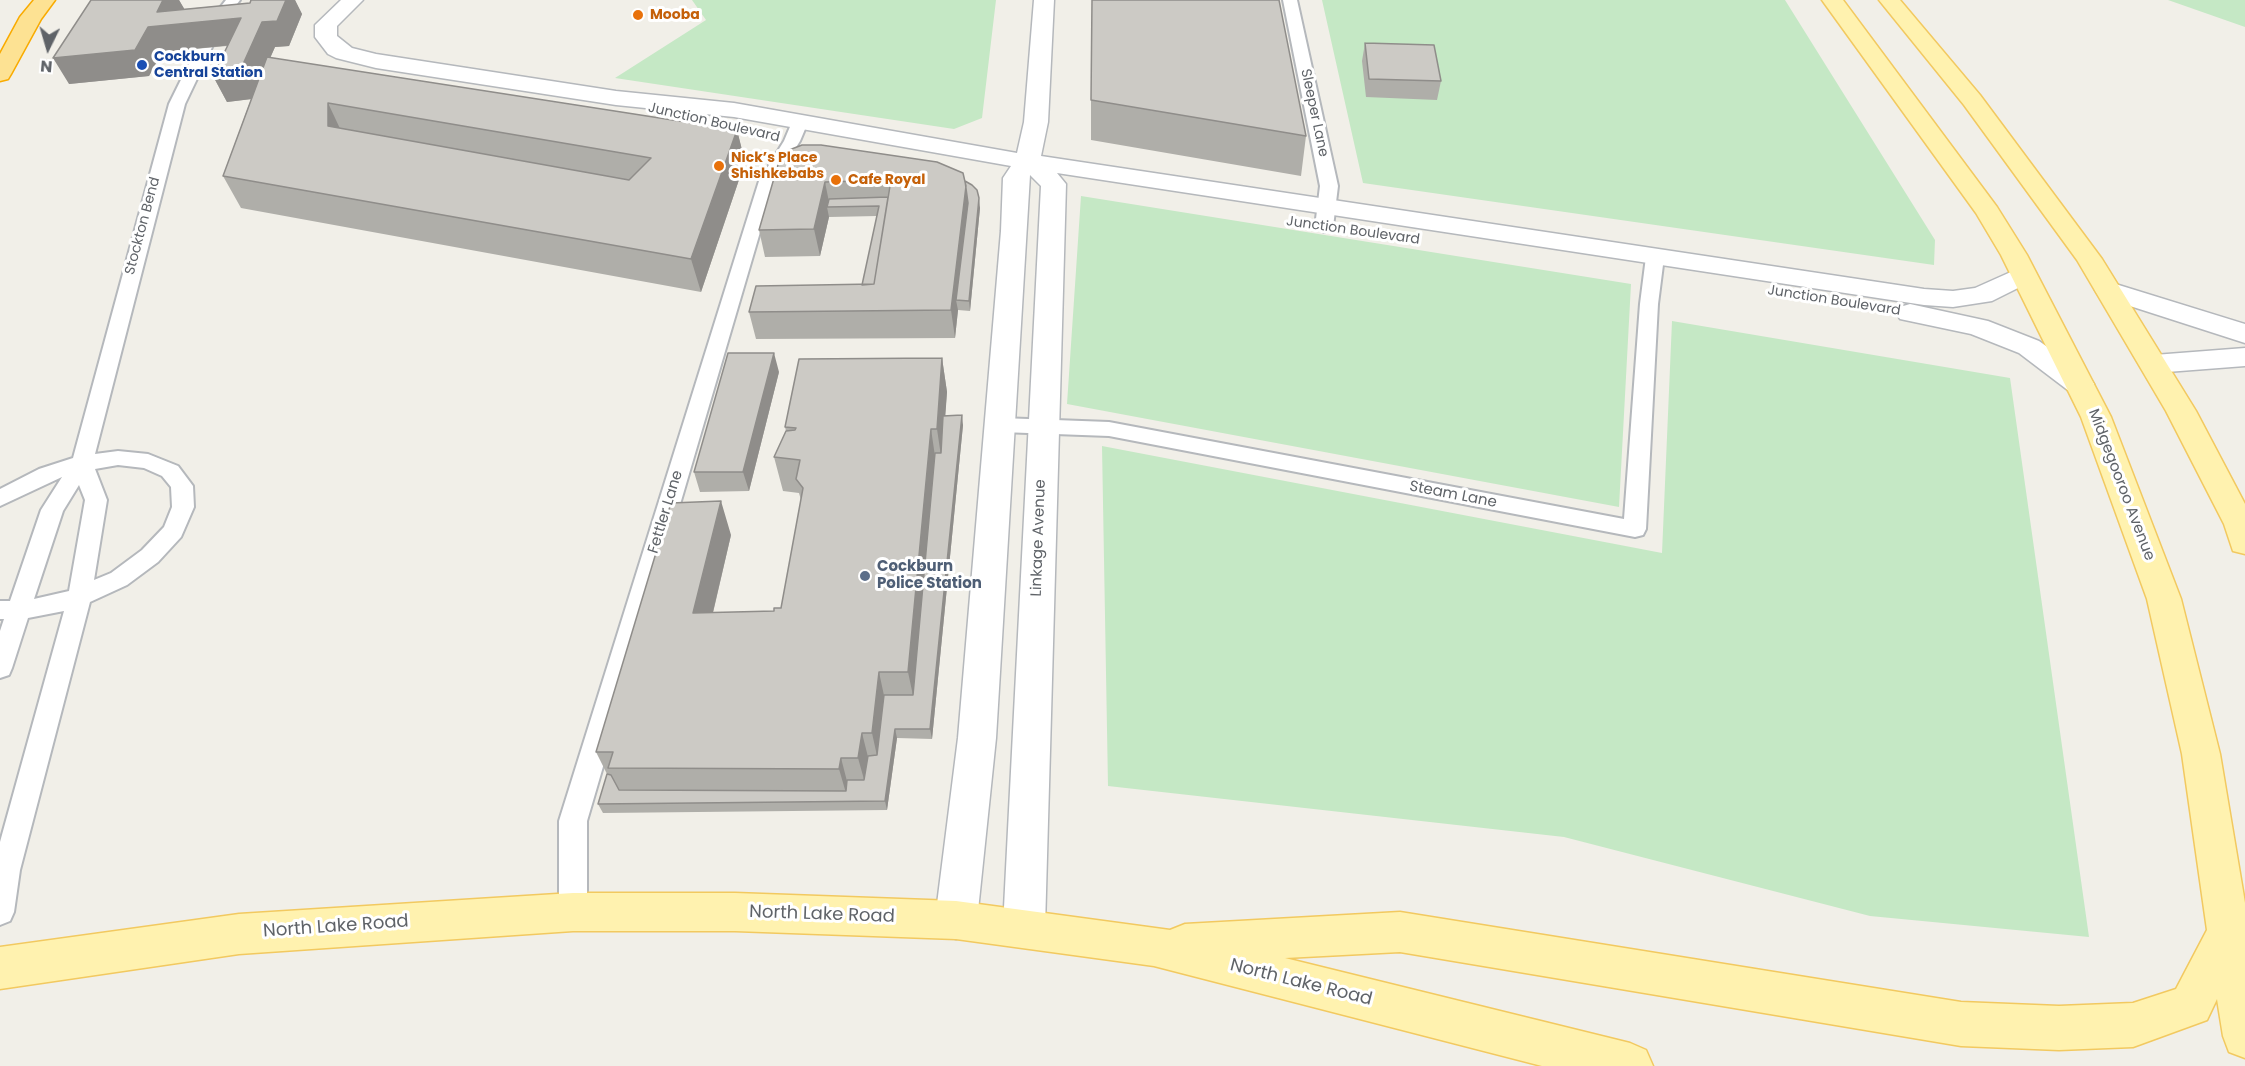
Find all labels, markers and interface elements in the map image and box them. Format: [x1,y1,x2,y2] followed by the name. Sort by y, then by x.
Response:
[650,7,700,23] place label: Mooba
[631,8,645,22] marker: Mooba
[18,18,78,78] north arrow
[154,49,263,82] place label: Cockburn Central Station
[39,54,53,78] text: N
[135,58,149,72] marker: Cockburn Central Station
[1297,68,1331,158] street label: Sleeper Lane
[647,100,781,146] street label: Junction Boulevard
[731,150,824,182] place label: Nick’s Place Shishkebabs
[712,159,726,173] marker: Nick’s Place Shishkebabs
[848,172,925,188] place label: Cafe Royal
[829,173,843,187] marker: Cafe Royal
[122,175,164,277] street label: Stockton Bend
[1285,213,1421,249] street label: Junction Boulevard
[1766,282,1902,320] street label: Junction Boulevard
[2084,407,2158,563] street label: Midgegooroo Avenue
[645,468,687,556] street label: Fettler Lane
[1408,478,1498,512] street label: Steam Lane
[1028,479,1050,597] street label: Linkage Avenue
[877,558,982,593] place label: Cockburn Police Station
[858,569,872,583] marker: Cockburn Police Station
[749,902,895,928] street label: North Lake Road
[263,911,409,943] street label: North Lake Road
[1228,955,1374,1011] street label: North Lake Road

